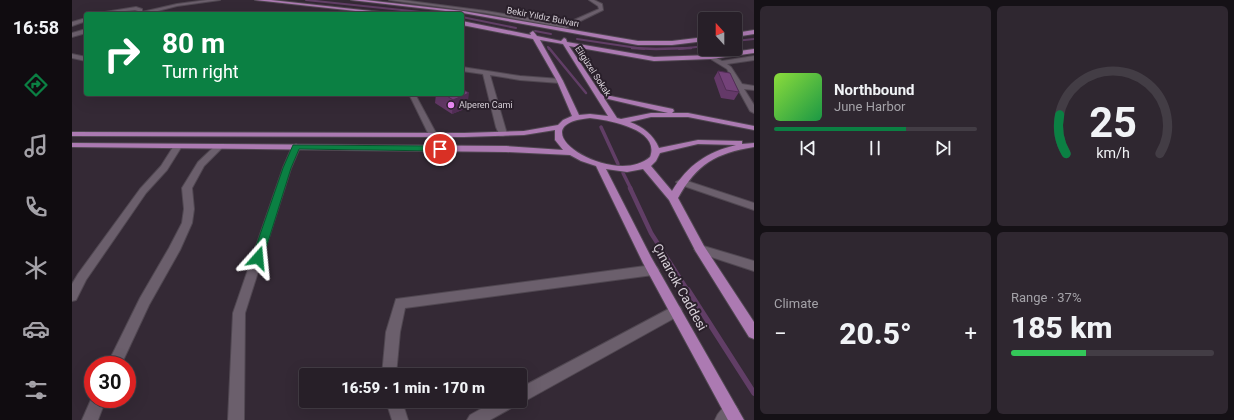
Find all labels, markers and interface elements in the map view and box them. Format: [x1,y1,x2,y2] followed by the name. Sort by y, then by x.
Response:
[506,5,580,29] street label: Bekir Yıldız Bulvarı
[698,12,742,56] north arrow
[698,12,742,56] map controls
[13,17,59,38] text: 16:58
[162,27,225,60] text: 80 m
[96,28,148,80] icon: right
[573,44,613,98] street label: Eligüzel Sokak
[162,61,239,82] text: Turn right
[22,71,50,99] icon: directions
[834,81,915,99] text: Northbound
[1089,98,1136,147] text: 25
[834,99,906,114] text: June Harbor
[446,100,456,110] marker: Alperen Cami
[459,100,513,110] place label: Alperen Cami
[22,132,50,160] icon: music
[423,132,457,166] pin
[797,137,819,159] icon: previous
[864,137,886,159] icon: pause
[932,137,954,159] icon: next
[429,138,451,160] icon: arrive
[1096,145,1129,161] text: km/h
[22,193,50,221] icon: phone
[237,237,279,279] position arrow
[650,241,710,333] street label: Çınarcık Caddesi
[22,254,50,282] icon: climate
[1011,290,1081,305] text: Range · 37%
[774,296,818,311] text: Climate
[1011,310,1113,345] text: 185 km
[22,315,50,343] icon: car
[839,316,912,351] text: 20.5°
[774,321,787,346] text: −
[965,321,977,346] text: +
[84,356,136,408] speed limit sign: 30
[22,376,50,404] icon: filters
[341,379,485,397] text: 16:59 · 1 min · 170 m

